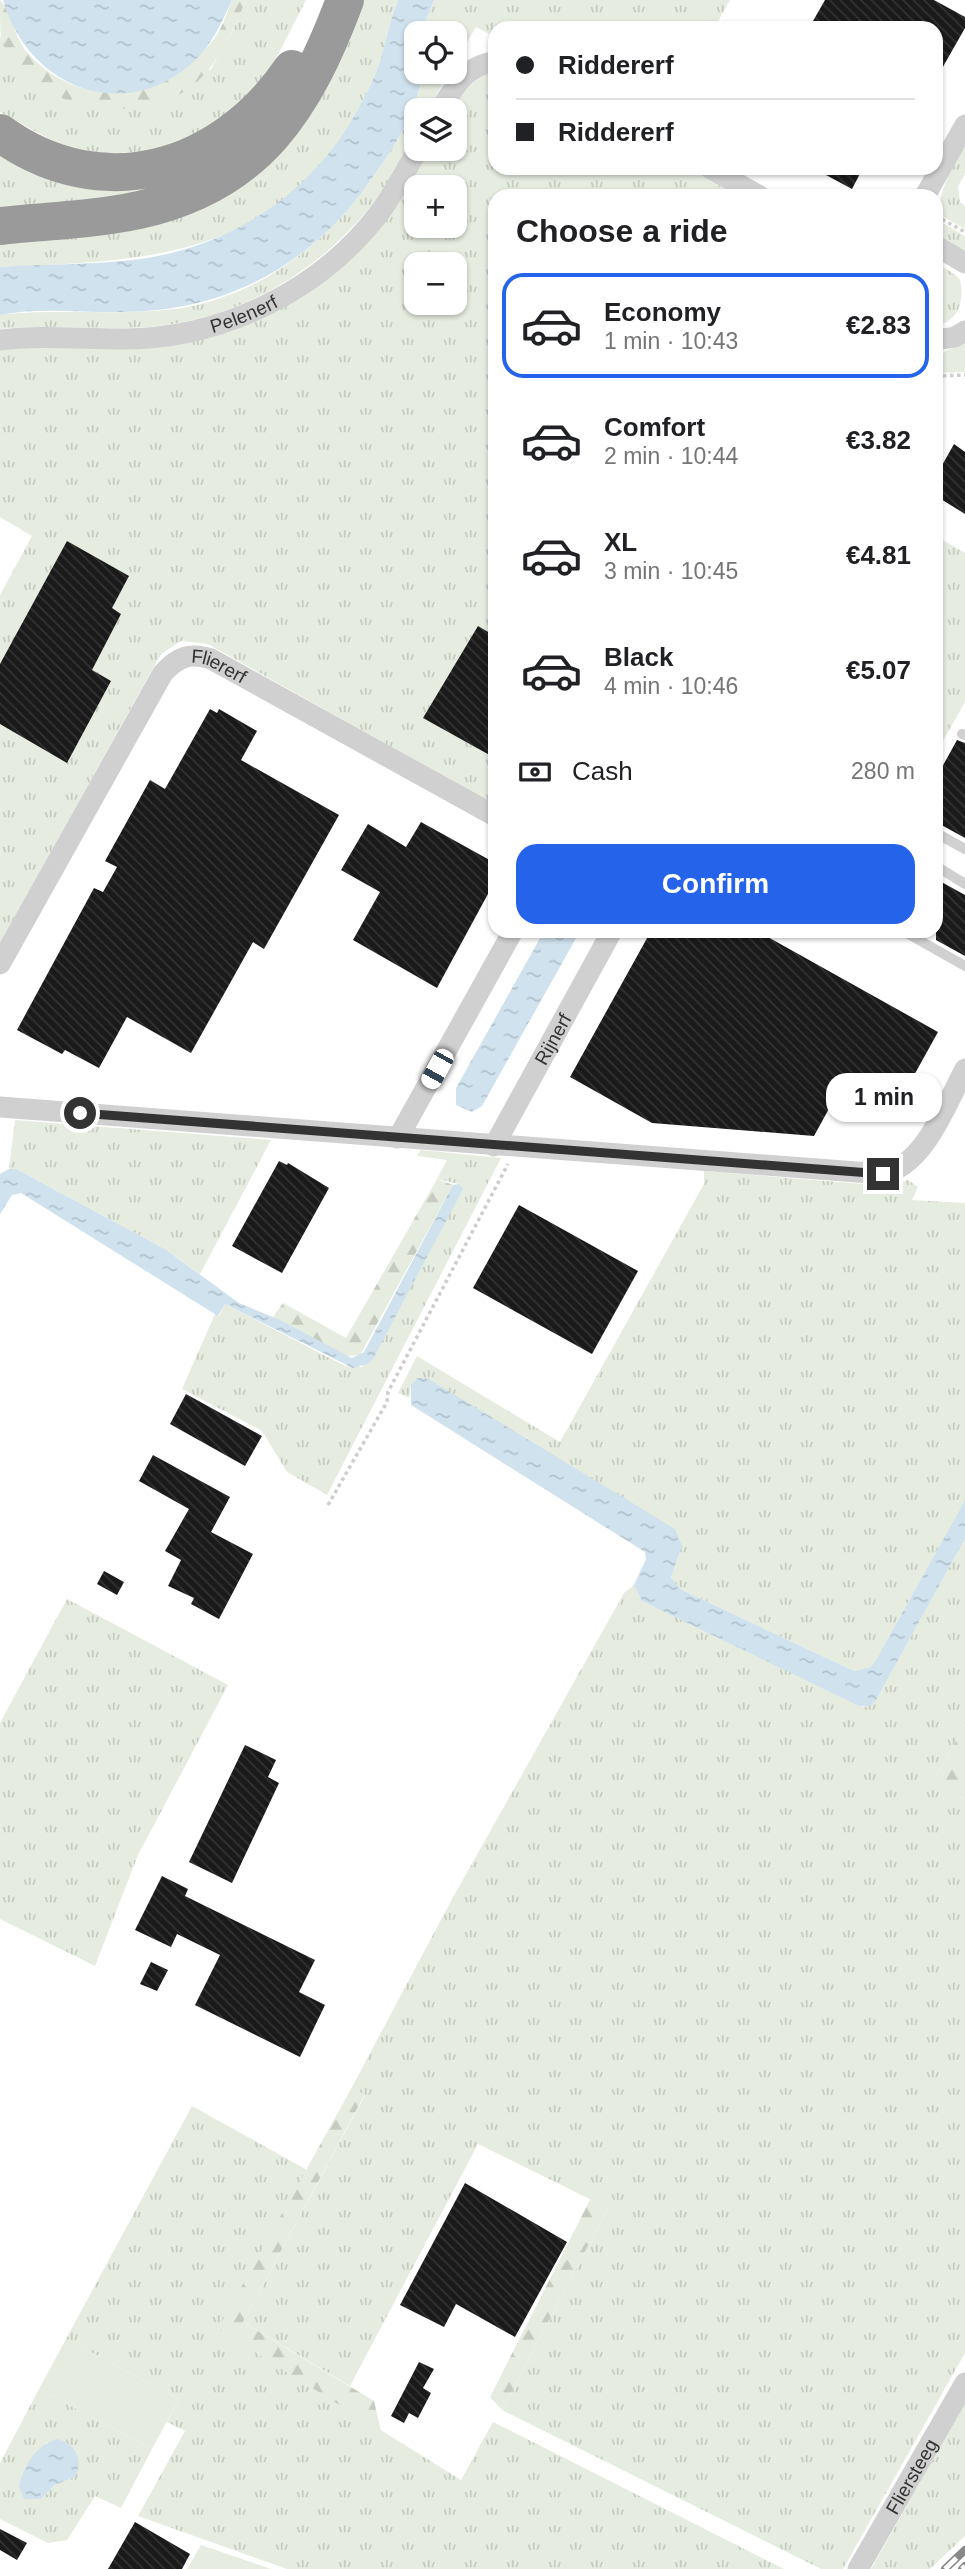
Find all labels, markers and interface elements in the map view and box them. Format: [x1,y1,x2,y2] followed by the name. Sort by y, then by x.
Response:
[404,21,467,315] map controls
[404,21,467,84] button: locate
[558,50,674,80] text: Riddererf
[404,98,467,161] button: layers
[558,117,674,147] text: Riddererf
[404,175,467,238] button: +
[516,213,728,249] text: Choose a ride
[404,252,467,315] button: −
[207,291,282,337] street label: Pelenerf
[520,294,583,357] icon: car
[604,297,721,327] text: Economy
[846,310,911,340] text: €2.83
[604,328,738,354] text: 1 min · 10:43
[520,409,583,472] icon: car
[604,412,705,442] text: Comfort
[846,425,911,455] text: €3.82
[604,443,738,469] text: 2 min · 10:44
[520,524,583,587] icon: car
[604,527,637,557] text: XL
[846,540,911,570] text: €4.81
[604,558,738,584] text: 3 min · 10:45
[520,639,583,702] icon: car
[604,642,673,672] text: Black
[191,646,251,688] street label: Fliererf
[846,655,911,685] text: €5.07
[604,673,738,699] text: 4 min · 10:46
[516,753,554,791] icon: cash
[572,756,633,786] text: Cash
[851,758,915,784] text: 280 m
[516,844,915,924] button: Confirm
[531,1010,576,1068] street label: Rijnerf
[418,1046,457,1092] car
[825,1072,941,1122] callout: 1 min
[854,1084,914,1110] text: 1 min
[64,1097,96,1129] route start
[867,1158,899,1190] route end
[882,2435,942,2518] street label: Fliersteeg

